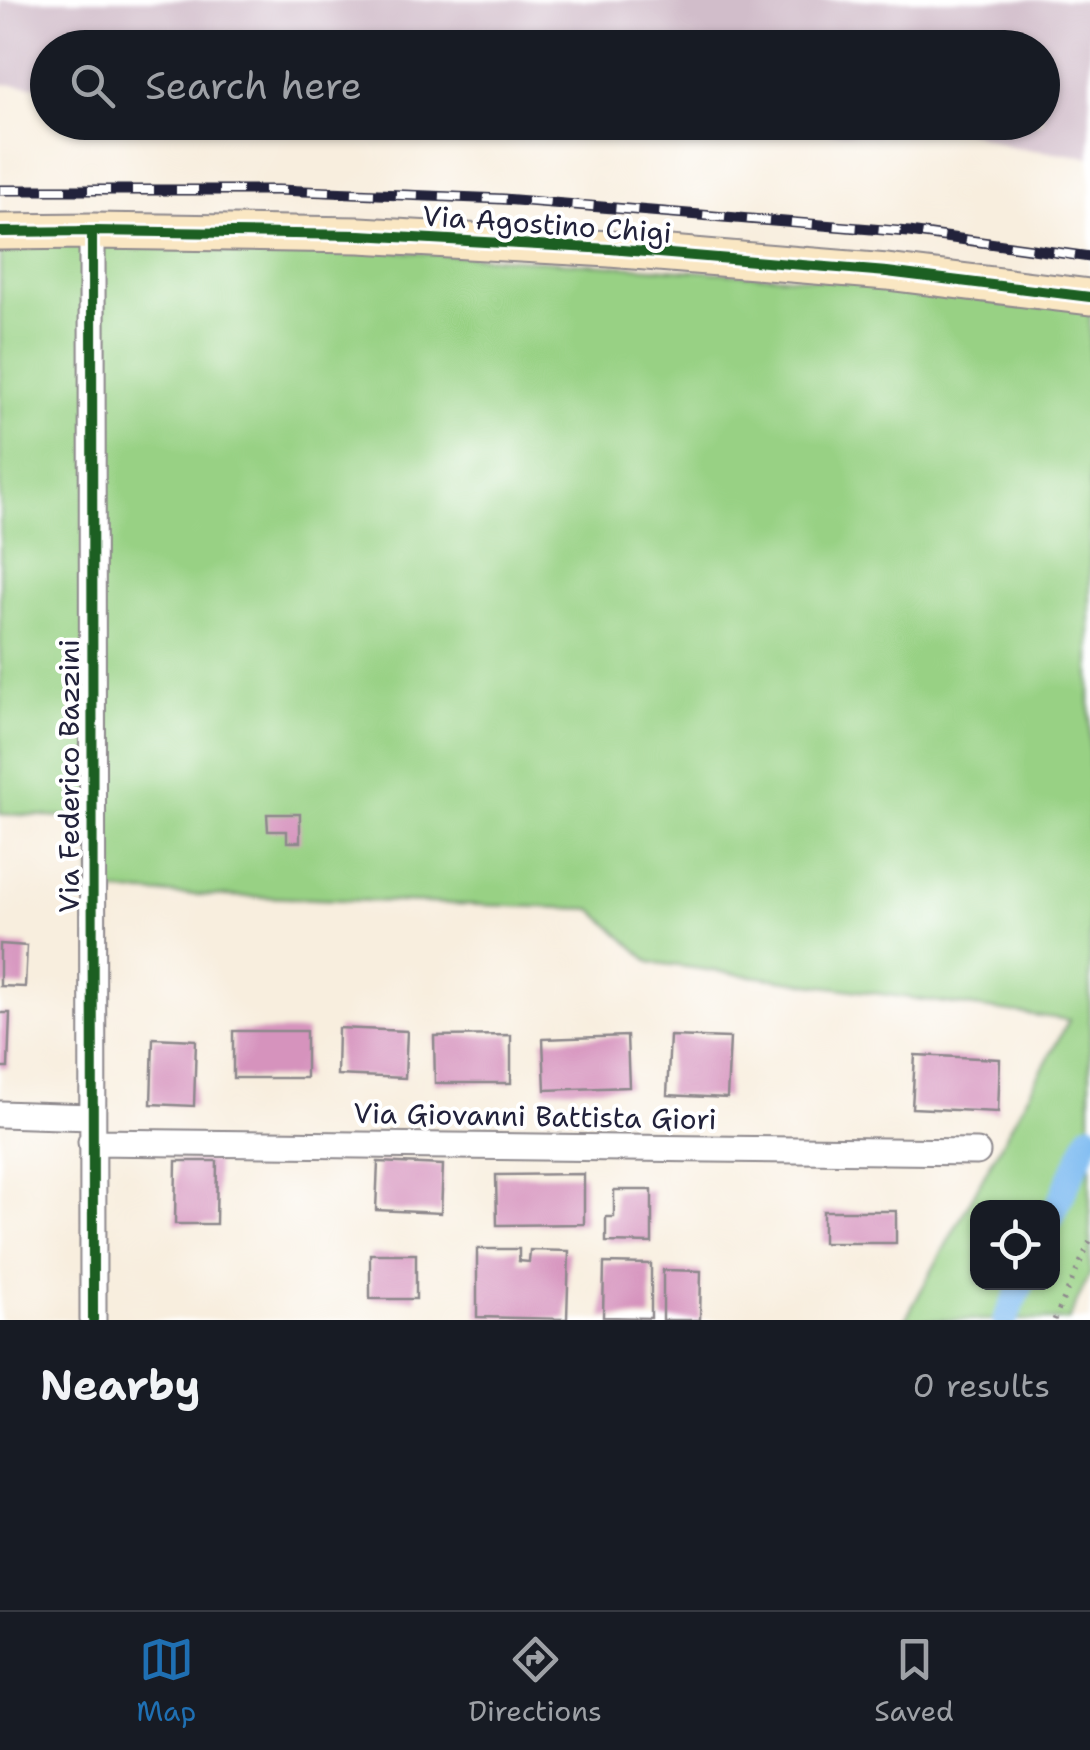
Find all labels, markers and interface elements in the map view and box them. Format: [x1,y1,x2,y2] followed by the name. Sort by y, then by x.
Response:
[30,30,1060,140] search box
[65,58,120,113] icon: search
[145,60,362,111] text: Search here
[421,196,673,252] street label: Via Agostino Chigi
[50,639,88,913] street label: Via Federico Bazzini
[353,1094,717,1138] street label: Via Giovanni Battista Giori
[970,1200,1060,1290] map controls
[970,1200,1060,1290] button: locate
[40,1357,200,1413] text: Nearby
[913,1364,1050,1407] text: 0 results
[136,1632,196,1730] tab: Map
[469,1632,602,1730] tab: Directions
[874,1632,954,1730] tab: Saved

